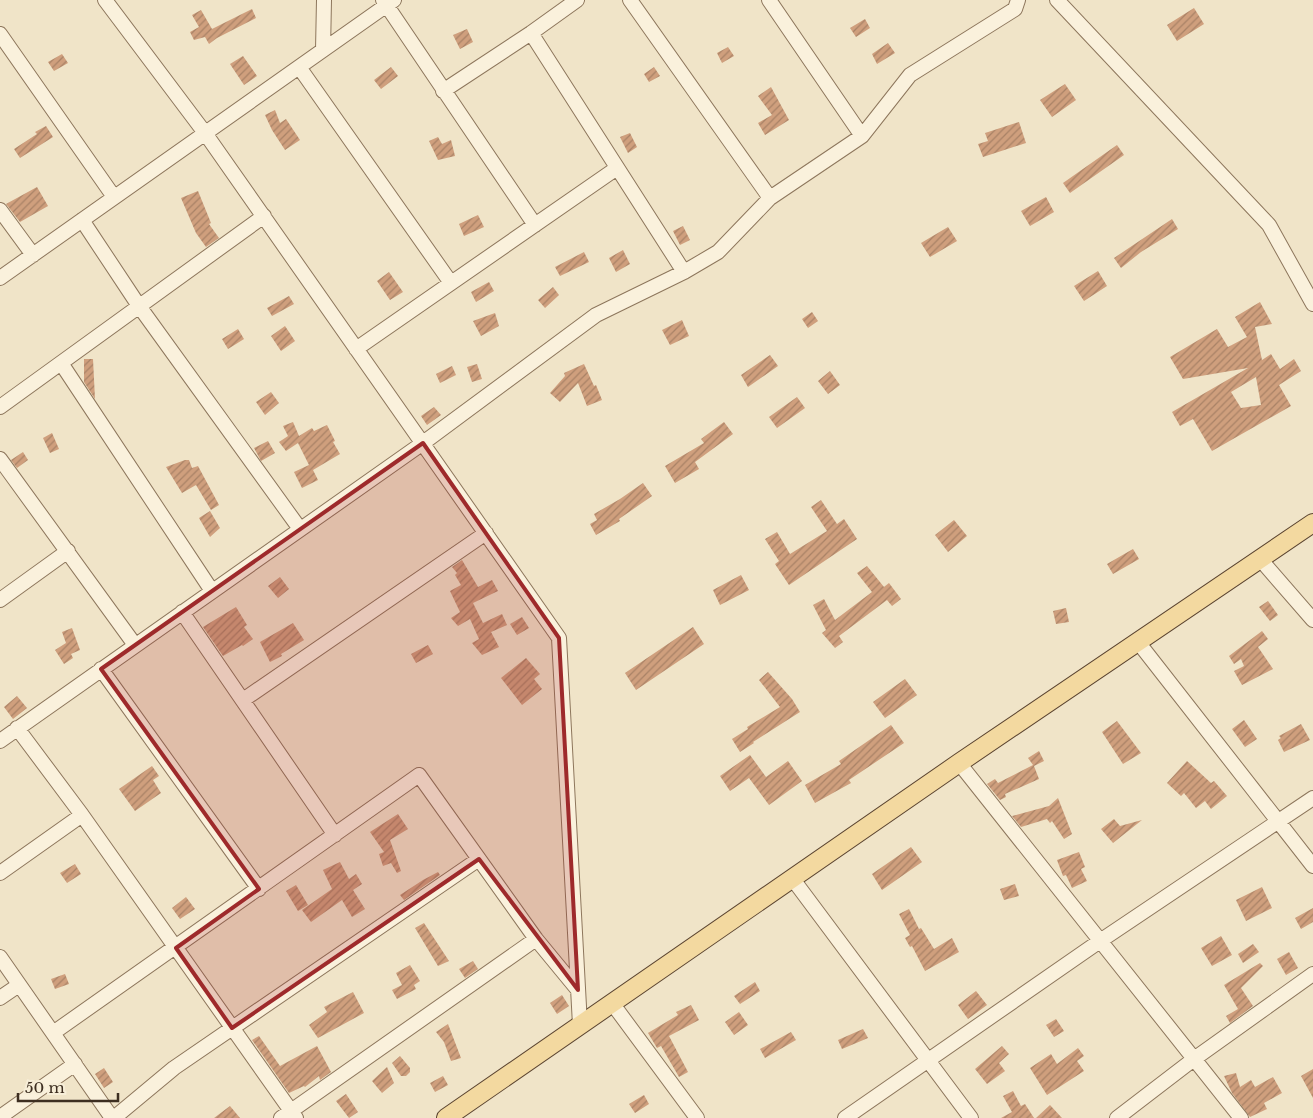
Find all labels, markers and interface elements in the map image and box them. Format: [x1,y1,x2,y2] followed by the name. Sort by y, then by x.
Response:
[18,1070,118,1102] scale bar
[25,1078,65,1097] text: 50 m

